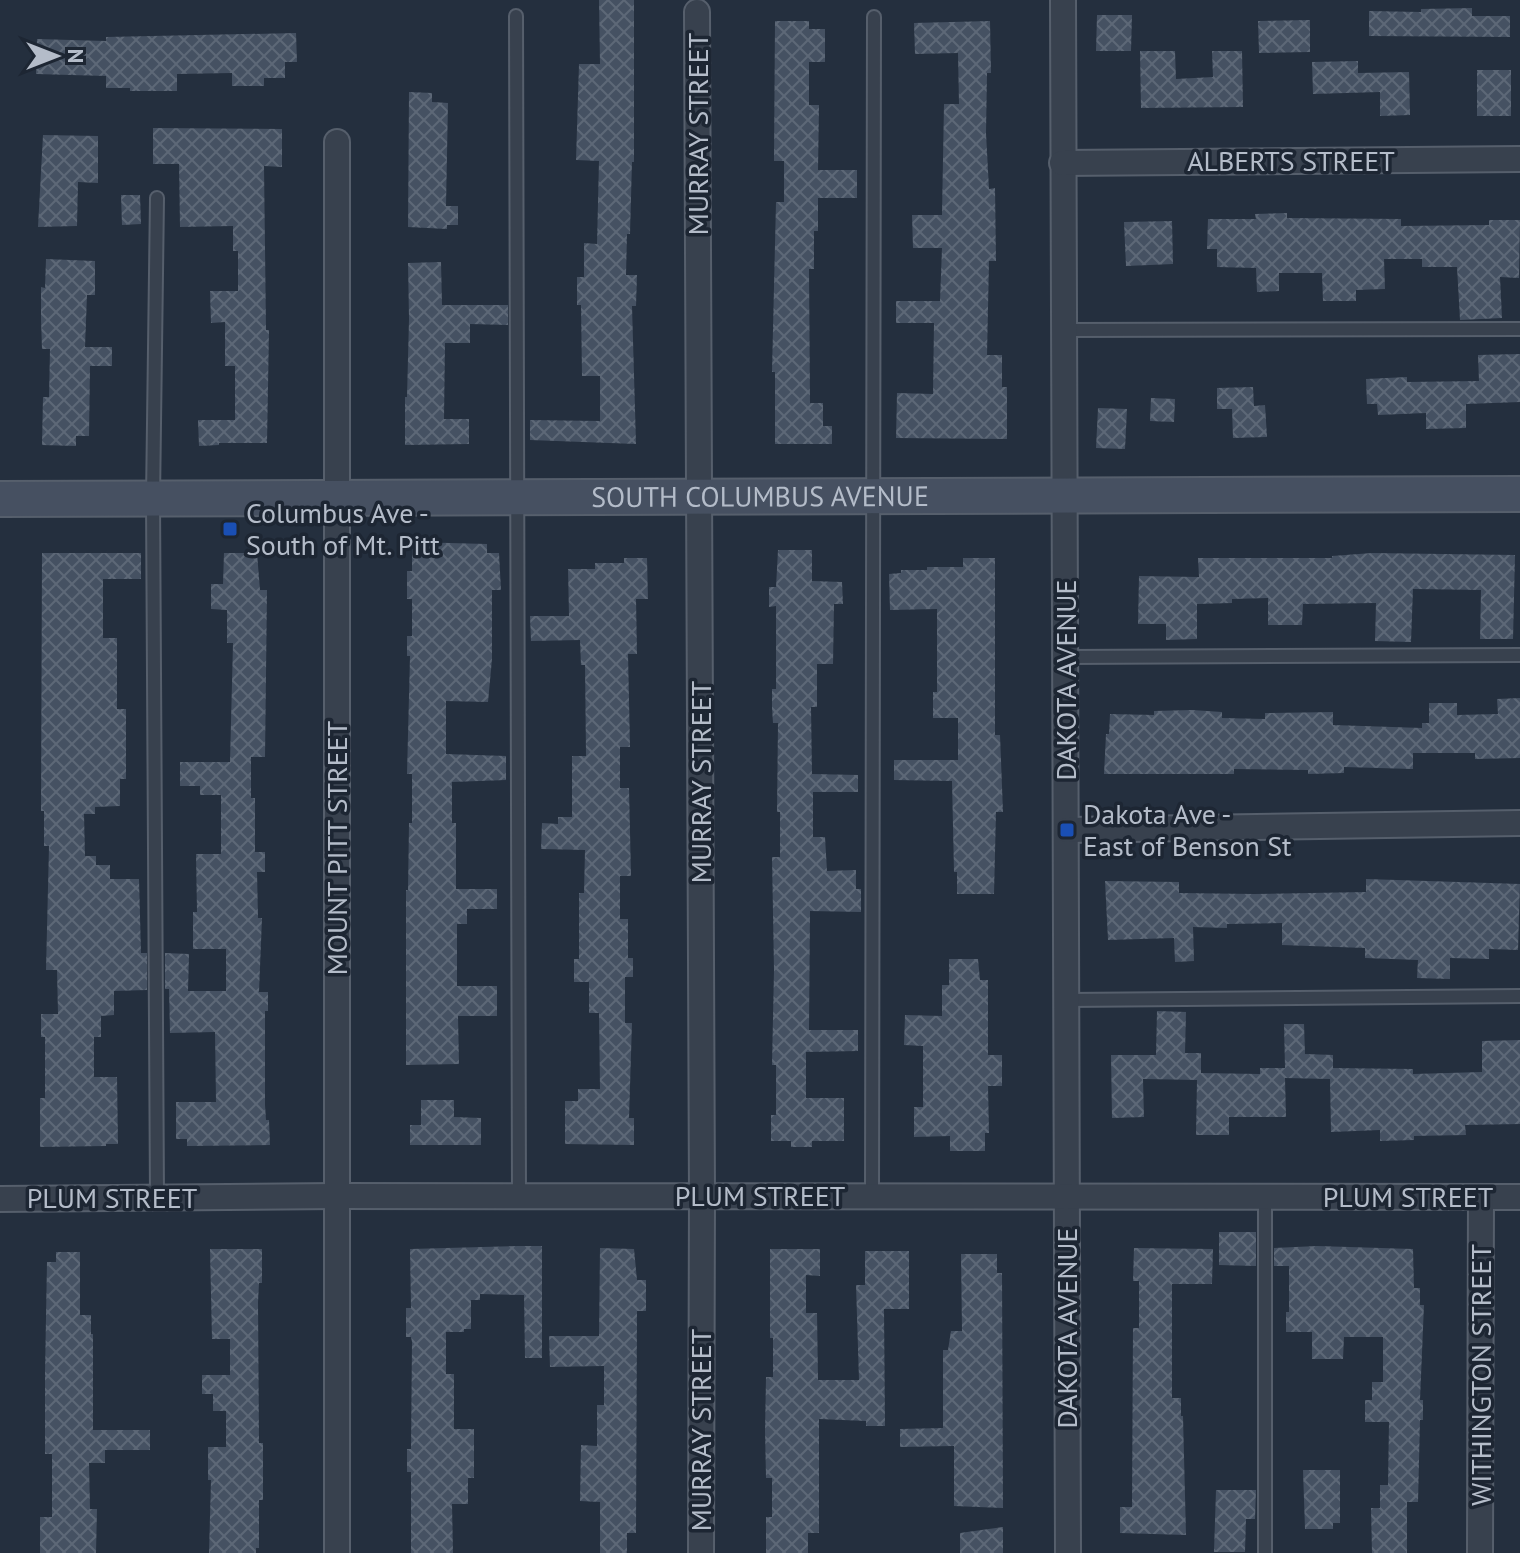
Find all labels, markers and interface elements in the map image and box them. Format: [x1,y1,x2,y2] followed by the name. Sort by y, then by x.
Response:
[16,16,96,96] north arrow
[679,32,716,235] street label: MURRAY STREET
[62,49,90,63] text: N
[1187,142,1395,179] street label: ALBERTS STREET
[591,477,929,515] street label: SOUTH COLUMBUS AVENUE
[246,494,440,563] place label: Columbus Ave - South of Mt. Pitt
[221,520,239,538] marker: Columbus Ave - South of Mt. Pitt
[1047,579,1084,781] street label: DAKOTA AVENUE
[682,680,719,883] street label: MURRAY STREET
[318,720,355,975] street label: MOUNT PITT STREET
[1083,795,1292,864] place label: Dakota Ave - East of Benson St
[1058,821,1076,839] marker: Dakota Ave - East of Benson St
[675,1177,846,1214] street label: PLUM STREET
[1323,1178,1494,1215] street label: PLUM STREET
[27,1179,198,1216] street label: PLUM STREET
[1048,1227,1085,1429] street label: DAKOTA AVENUE
[1462,1243,1499,1506] street label: WITHINGTON STREET
[682,1328,719,1531] street label: MURRAY STREET

